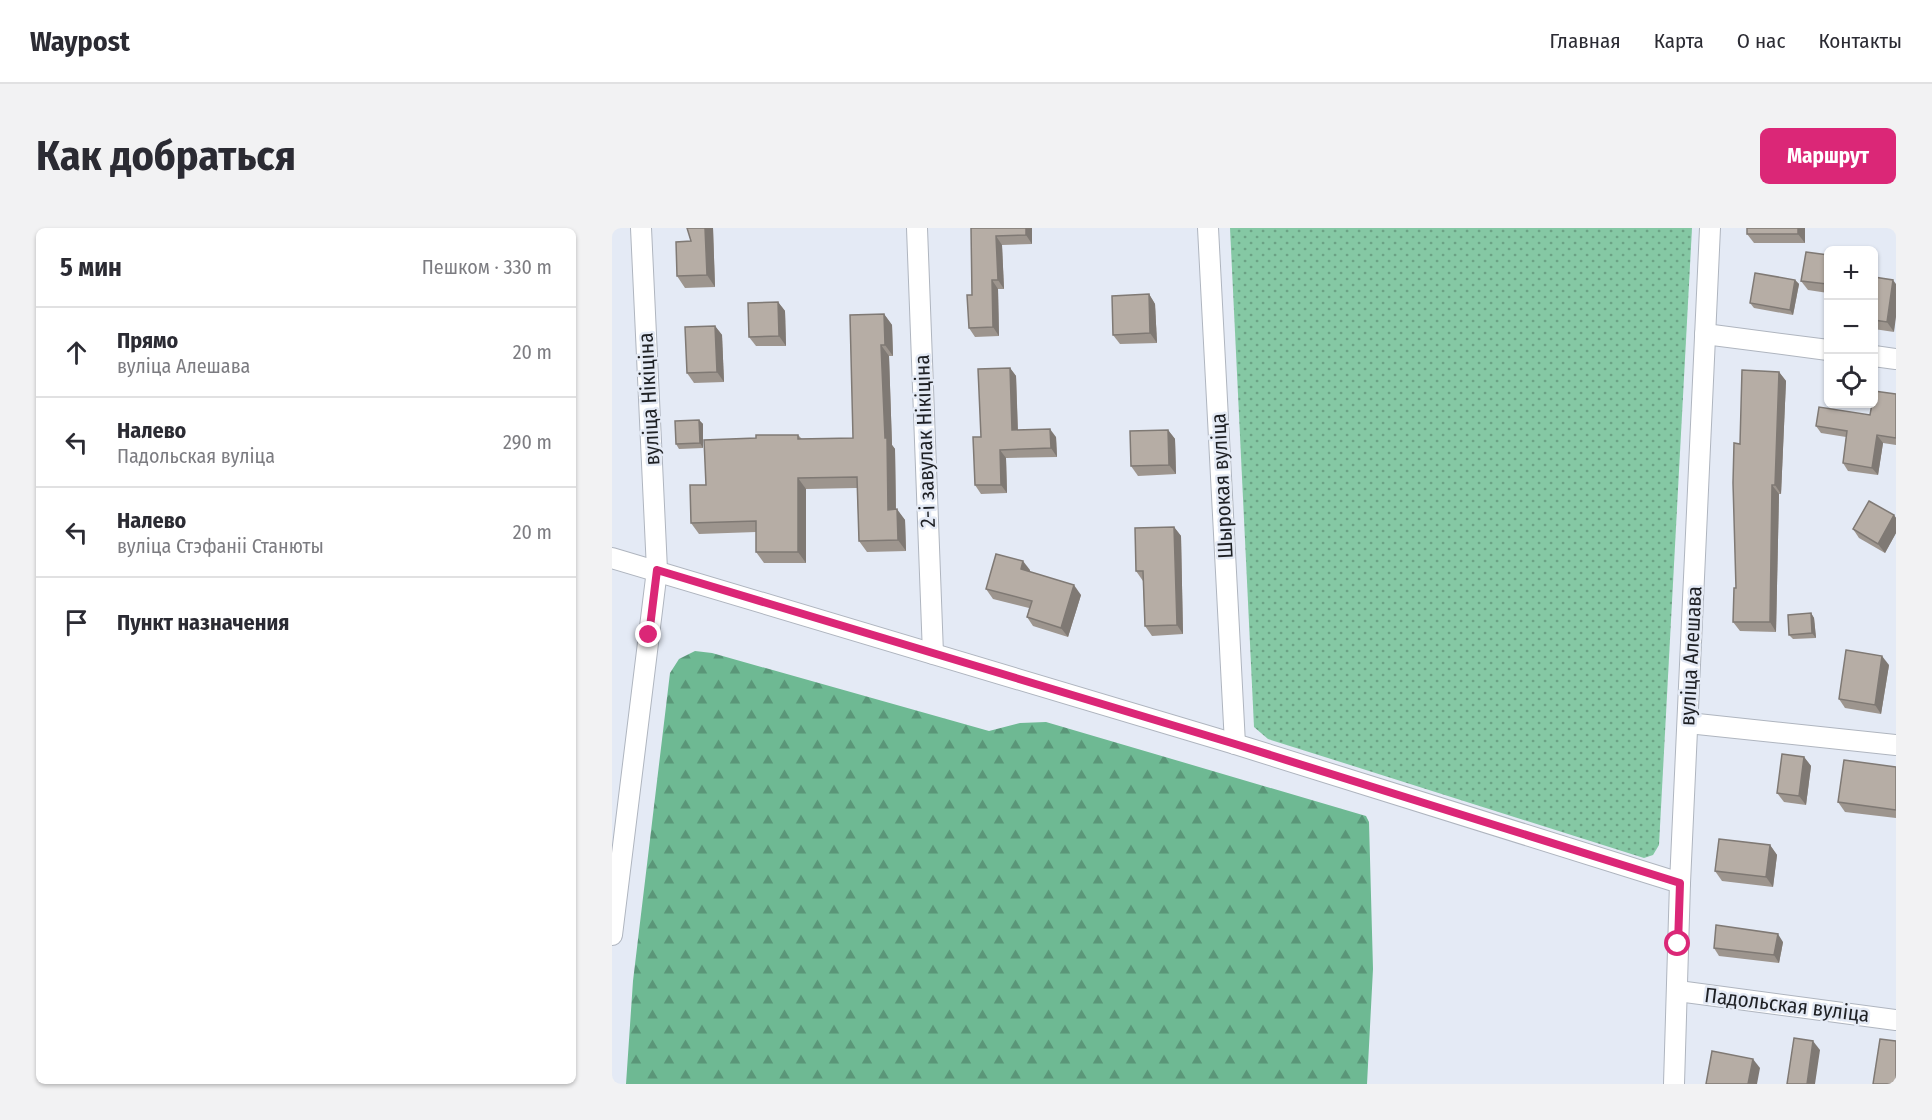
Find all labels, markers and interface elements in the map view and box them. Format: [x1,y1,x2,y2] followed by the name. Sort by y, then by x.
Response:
[30,25,130,58] text: Waypost
[1550,28,1621,54] text: Главная
[1654,28,1704,54] text: Карта
[1737,28,1785,54] text: О нас
[1818,28,1902,54] text: Контакты
[1760,128,1896,184] button: Маршрут
[36,131,296,181] text: Как добраться
[1824,246,1878,408] map controls
[1824,246,1878,300] button: +
[60,252,122,283] text: 5 мин
[422,255,552,279] text: Пешком · 330 m
[1824,300,1878,354] button: −
[117,327,178,354] text: Прямо
[633,332,665,466] street label: вуліца Нікіціна
[60,336,93,369] icon: ahead
[513,340,552,364] text: 20 m
[117,354,250,378] text: вуліца Алешава
[909,354,941,528] street label: 2-і завулак Нікіціна
[1824,354,1878,408] button: locate
[1205,413,1239,559] street label: Шырокая вуліца
[117,417,186,444] text: Налево
[60,426,93,459] icon: left
[503,430,552,454] text: 290 m
[117,444,275,468] text: Падольская вуліца
[117,507,186,534] text: Налево
[60,516,93,549] icon: left
[513,520,552,544] text: 20 m
[117,534,324,558] text: вуліца Стэфаніі Станюты
[1674,585,1708,727] street label: вуліца Алешава
[60,606,93,639] icon: arrive
[117,609,289,636] text: Пункт назначения
[635,621,661,647] route end
[1664,930,1690,956] route start
[1703,982,1871,1028] street label: Падольская вуліца

